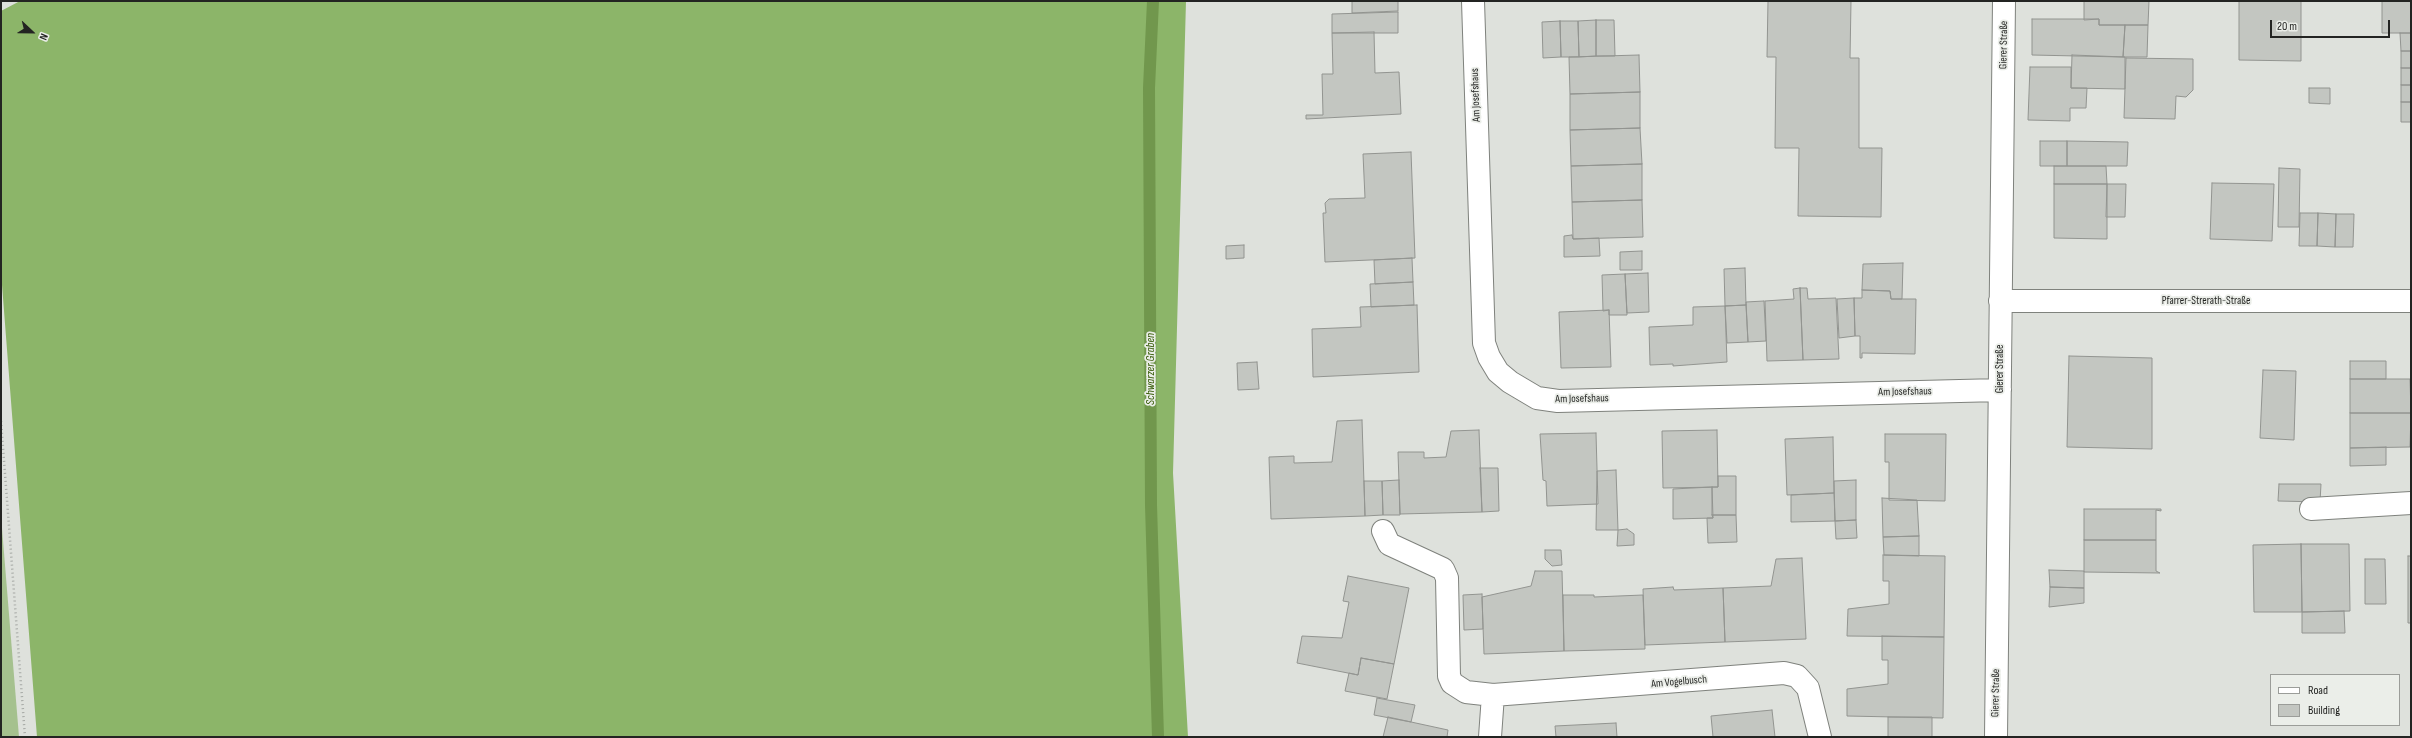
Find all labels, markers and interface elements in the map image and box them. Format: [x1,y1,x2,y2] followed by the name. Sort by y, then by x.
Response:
[12,12,52,52] north arrow
[2272,12,2392,38] scale bar
[2277,19,2297,34] text: 20 m
[1997,21,2011,69] street label: Gierer Straße
[36,32,51,42] text: N
[1468,68,1484,122] street label: Am Josefshaus
[2162,294,2250,308] street label: Pfarrer-Strerath-Straße
[1144,333,1158,405] water label: Schwarzer Graben
[1993,345,2007,393] street label: Gierer Straße
[1878,385,1932,399] street label: Am Josefshaus
[1555,392,1609,406] street label: Am Josefshaus
[1989,669,2003,717] street label: Gierer Straße
[1651,673,1707,691] street label: Am Vogelbusch
[2270,674,2400,726] legend
[2308,683,2328,698] text: Road
[2308,703,2340,718] text: Building

